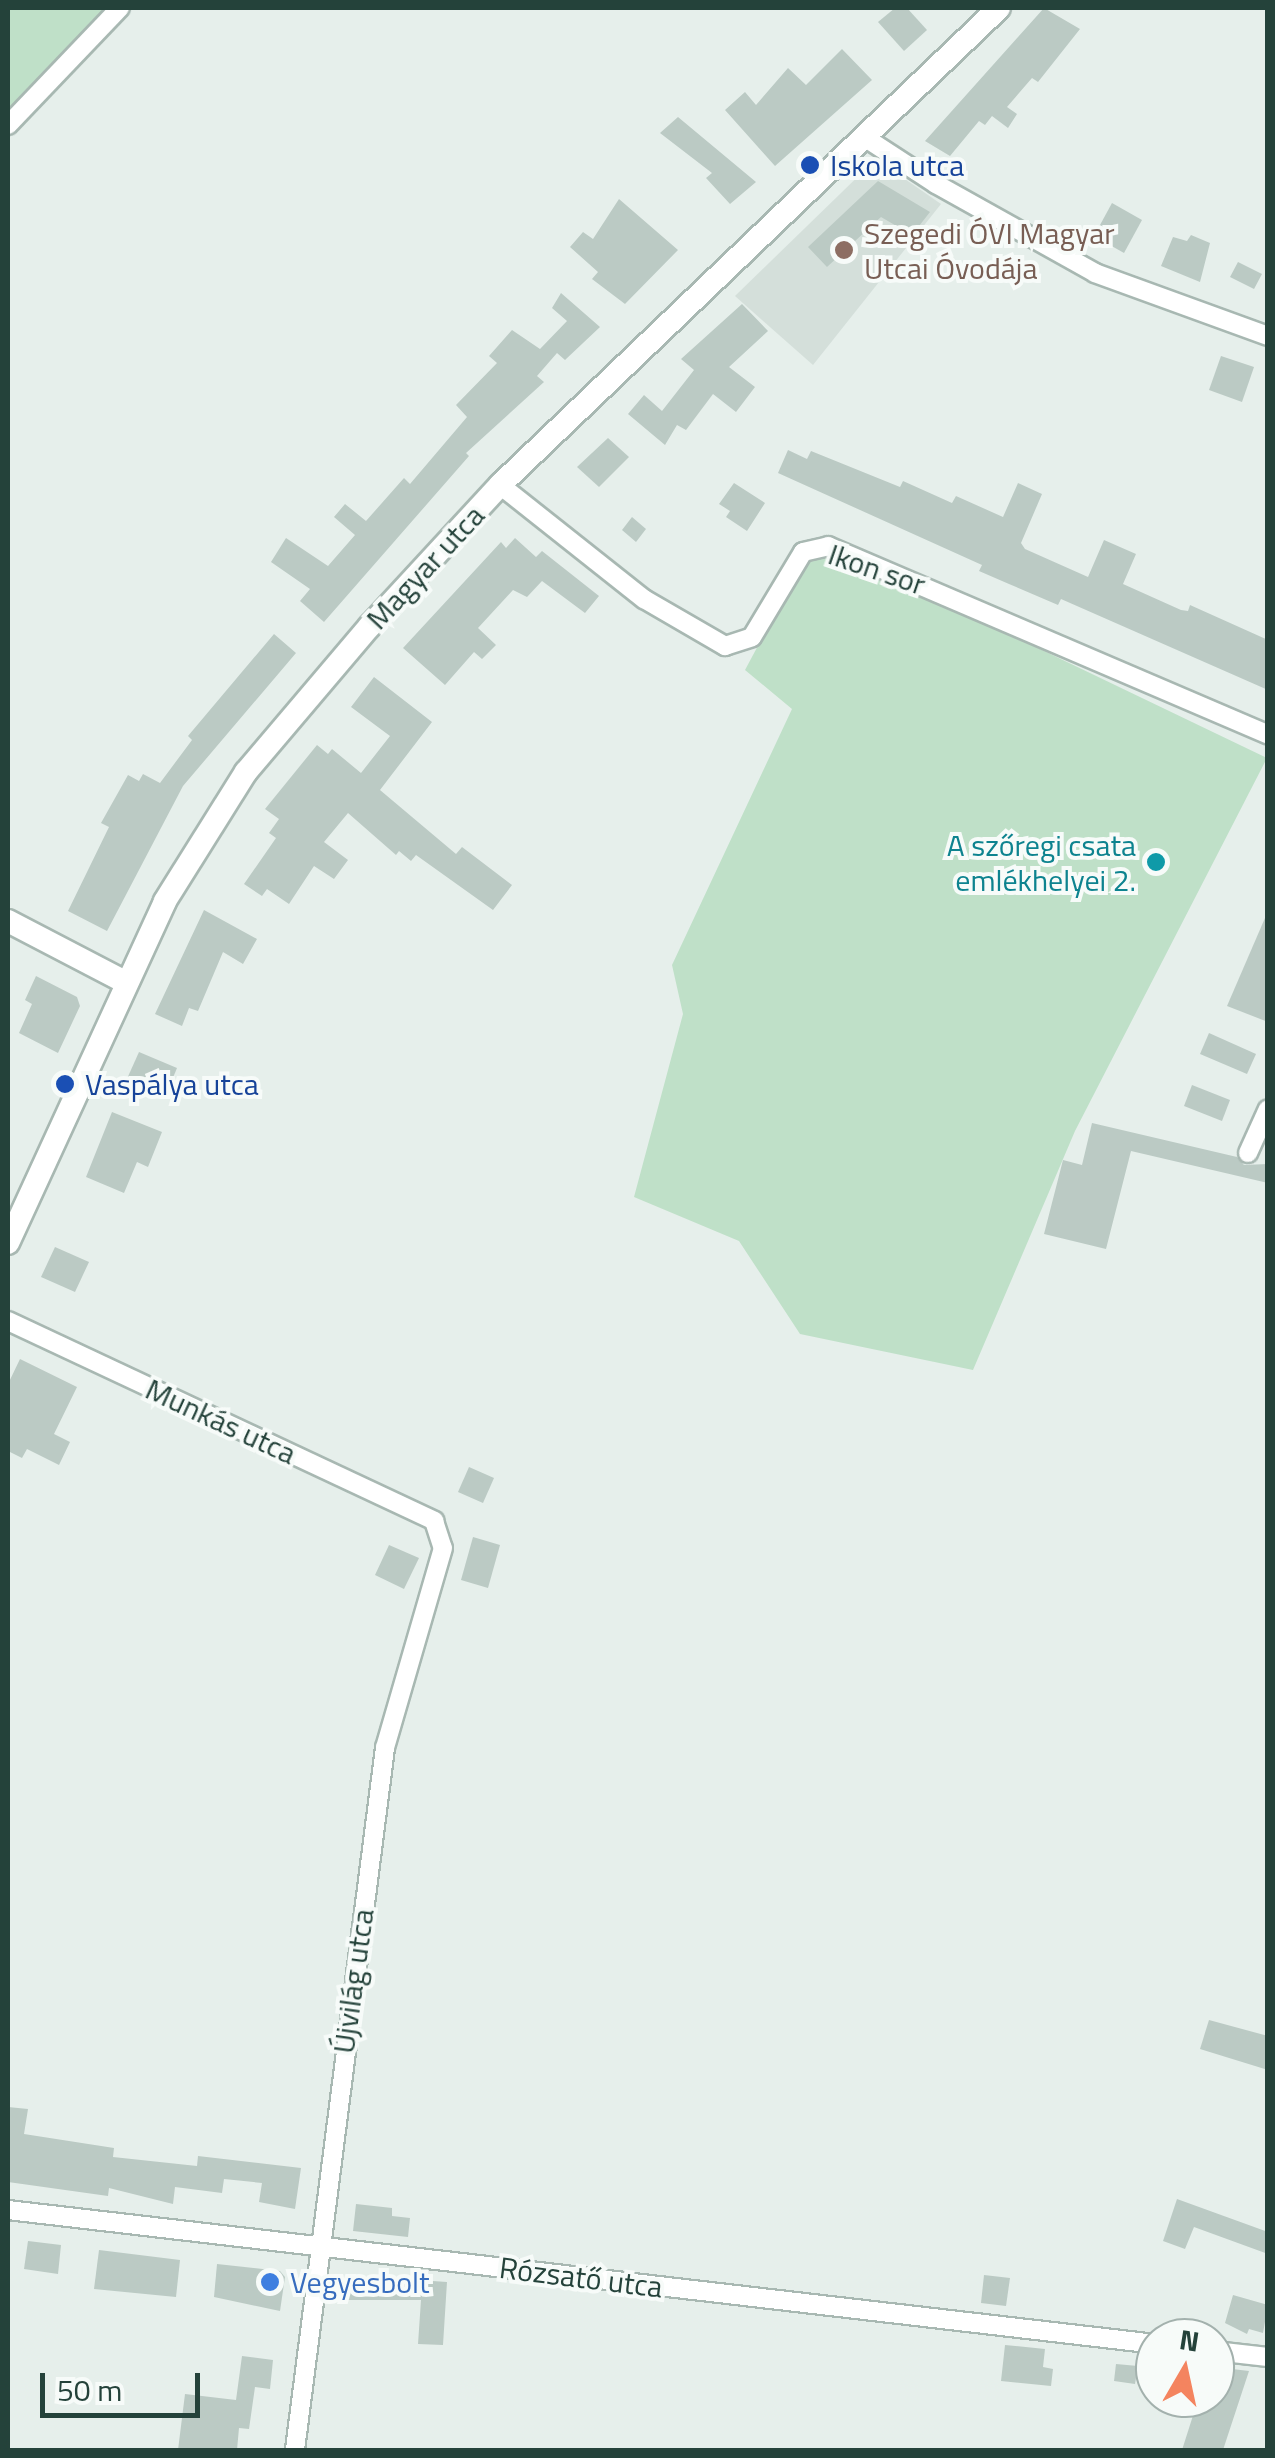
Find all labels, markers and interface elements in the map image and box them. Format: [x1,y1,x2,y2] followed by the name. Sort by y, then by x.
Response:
[830,147,964,183] place label: Iskola utca
[799,154,821,176] marker: Iskola utca
[864,215,1115,286] place label: Szegedi ÓVI Magyar Utcai Óvodája
[833,239,855,261] marker: Szegedi ÓVI Magyar Utcai Óvodája
[358,498,492,636] street label: Magyar utca
[824,536,930,602] street label: Ikon sor
[947,827,1136,898] place label: A szőregi csata emlékhelyei 2.
[1145,851,1167,873] marker: A szőregi csata emlékhelyei 2.
[85,1066,259,1102] place label: Vaspálya utca
[54,1073,76,1095] marker: Vaspálya utca
[140,1371,302,1471] street label: Munkás utca
[325,1906,381,2056] street label: Újvilág utca
[497,2249,665,2305] street label: Rózsatő utca
[290,2264,429,2300] place label: Vegyesbolt
[259,2271,281,2293] marker: Vegyesbolt
[1177,2317,1202,2363] text: N
[1135,2318,1235,2418] north arrow
[45,2353,205,2415] scale bar
[57,2367,122,2413] text: 50 m

